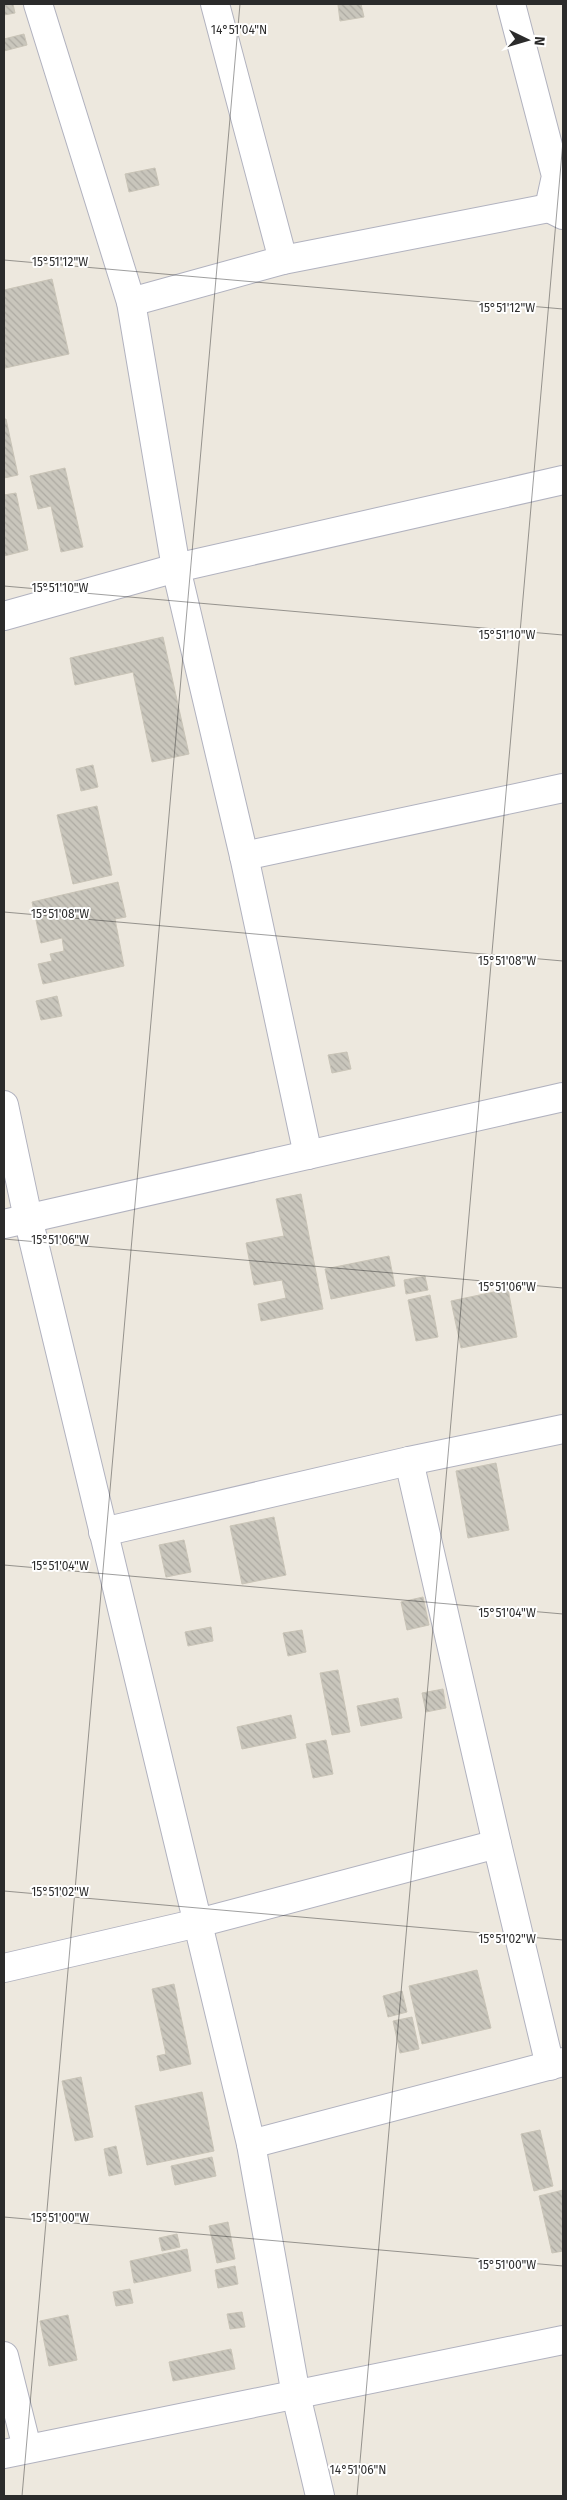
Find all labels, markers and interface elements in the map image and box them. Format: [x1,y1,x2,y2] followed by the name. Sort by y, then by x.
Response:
[502,15,552,65] north arrow
[211,23,267,37] text: 14°51'04"N
[531,36,548,46] text: N
[32,255,88,269] text: 15°51'12"W
[479,301,535,315] text: 15°51'12"W
[31,581,89,595] text: 15°51'10"W
[478,628,536,642] text: 15°51'10"W
[31,907,89,921] text: 15°51'08"W
[478,954,536,968] text: 15°51'08"W
[31,1233,89,1247] text: 15°51'06"W
[478,1280,536,1294] text: 15°51'06"W
[31,1559,89,1573] text: 15°51'04"W
[478,1606,536,1620] text: 15°51'04"W
[31,1885,89,1899] text: 15°51'02"W
[478,1932,536,1946] text: 15°51'02"W
[31,2211,89,2225] text: 15°51'00"W
[478,2258,536,2272] text: 15°51'00"W
[330,2463,386,2477] text: 14°51'06"N

